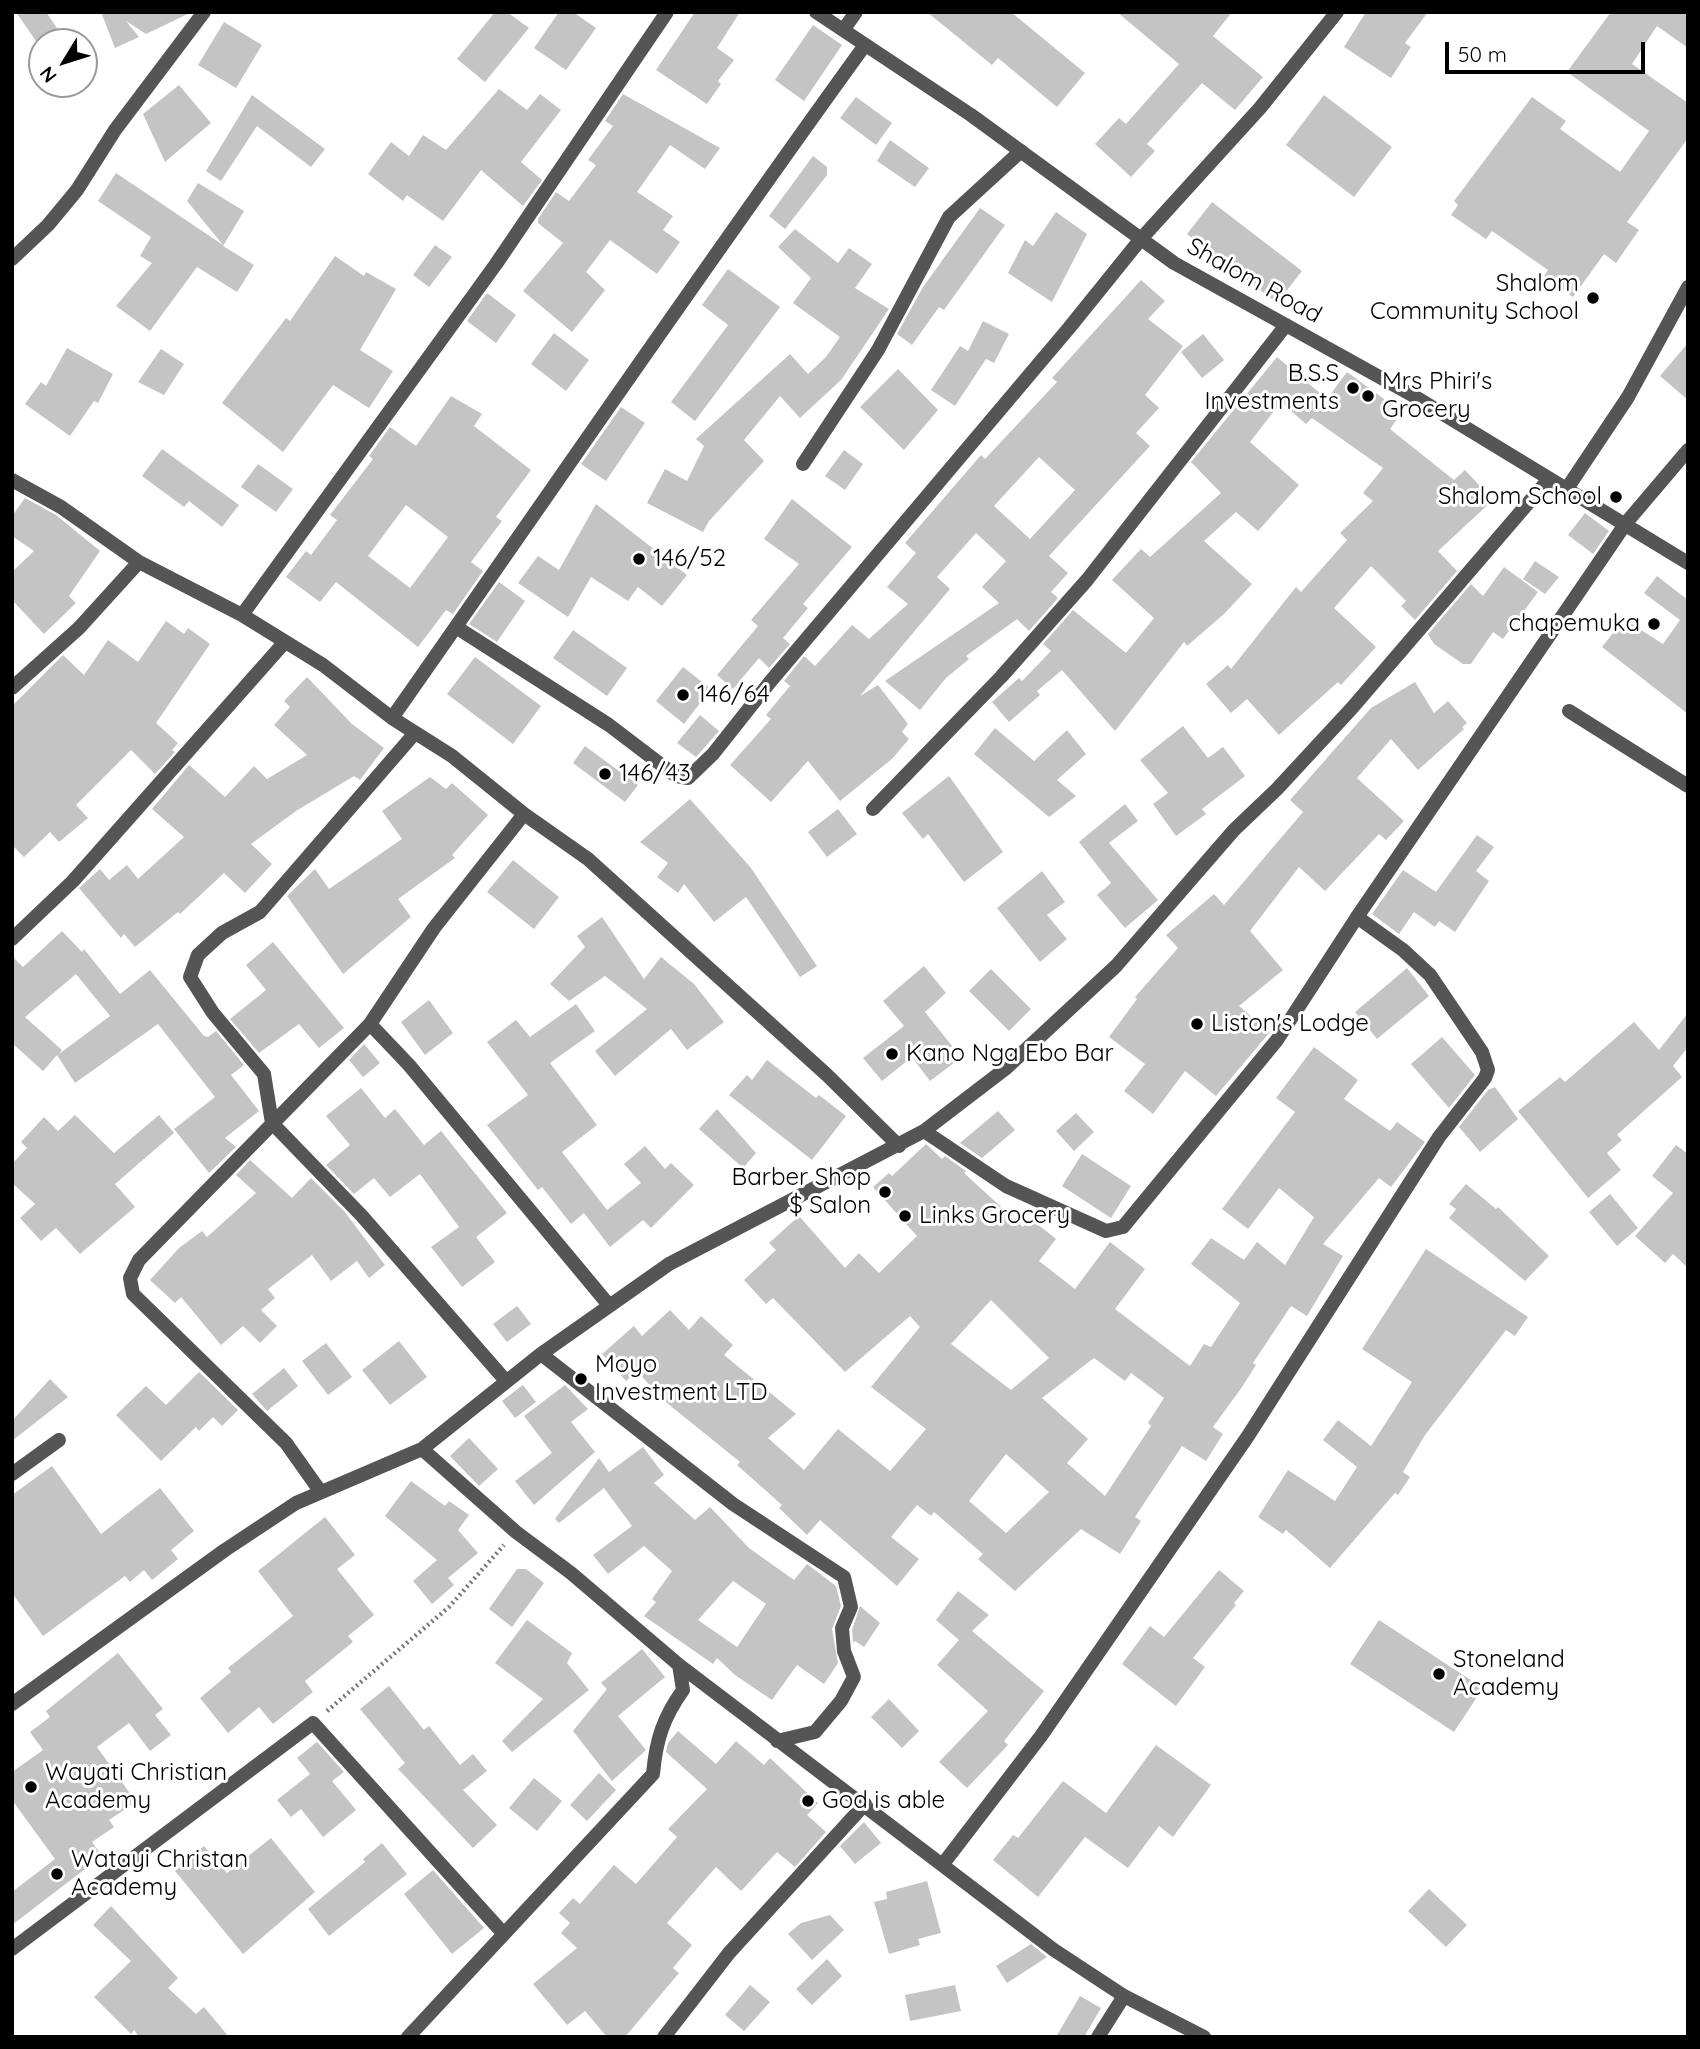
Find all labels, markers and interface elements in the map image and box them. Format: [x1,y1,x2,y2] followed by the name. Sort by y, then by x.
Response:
[28,28,98,98] north arrow
[1448,28,1648,72] scale bar
[1458,41,1507,67] text: 50 m
[34,62,62,88] text: N
[1182,232,1326,330] street label: Shalom Road
[1370,270,1579,326] place label: Shalom Community School
[1585,290,1601,306] marker: Shalom Community School
[1205,360,1339,416] place label: B.S.S Investments
[1382,368,1492,424] place label: Mrs Phiri's Grocery
[1345,380,1361,396] marker: B.S.S Investments
[1360,388,1376,404] marker: Mrs Phiri's Grocery
[1438,483,1602,511] place label: Shalom School
[1608,489,1624,505] marker: Shalom School
[653,545,726,573] place label: 146/52
[631,551,647,567] marker: 146/52
[1508,610,1640,638] place label: chapemuka
[1646,616,1662,632] marker: chapemuka
[697,681,770,709] place label: 146/64
[675,687,691,703] marker: 146/64
[619,760,691,788] place label: 146/43
[597,766,613,782] marker: 146/43
[1211,1010,1369,1038] place label: Liston's Lodge
[1189,1016,1205,1032] marker: Liston's Lodge
[906,1040,1114,1068] place label: Kano Nga Ebo Bar
[884,1046,900,1062] marker: Kano Nga Ebo Bar
[732,1164,871,1220] place label: Barber Shop $ Salon
[877,1184,893,1200] marker: Barber Shop $ Salon
[919,1202,1070,1230] place label: Links Grocery
[897,1208,913,1224] marker: Links Grocery
[595,1351,767,1407] place label: Moyo Investment LTD
[573,1371,589,1387] marker: Moyo Investment LTD
[1453,1646,1565,1702] place label: Stoneland Academy
[1431,1666,1447,1682] marker: Stoneland Academy
[45,1759,227,1815] place label: Wayati Christian Academy
[23,1779,39,1795] marker: Wayati Christian Academy
[822,1787,945,1815] place label: God is able
[800,1793,816,1809] marker: God is able
[71,1846,248,1902] place label: Watayi Christan Academy
[49,1866,65,1882] marker: Watayi Christan Academy

